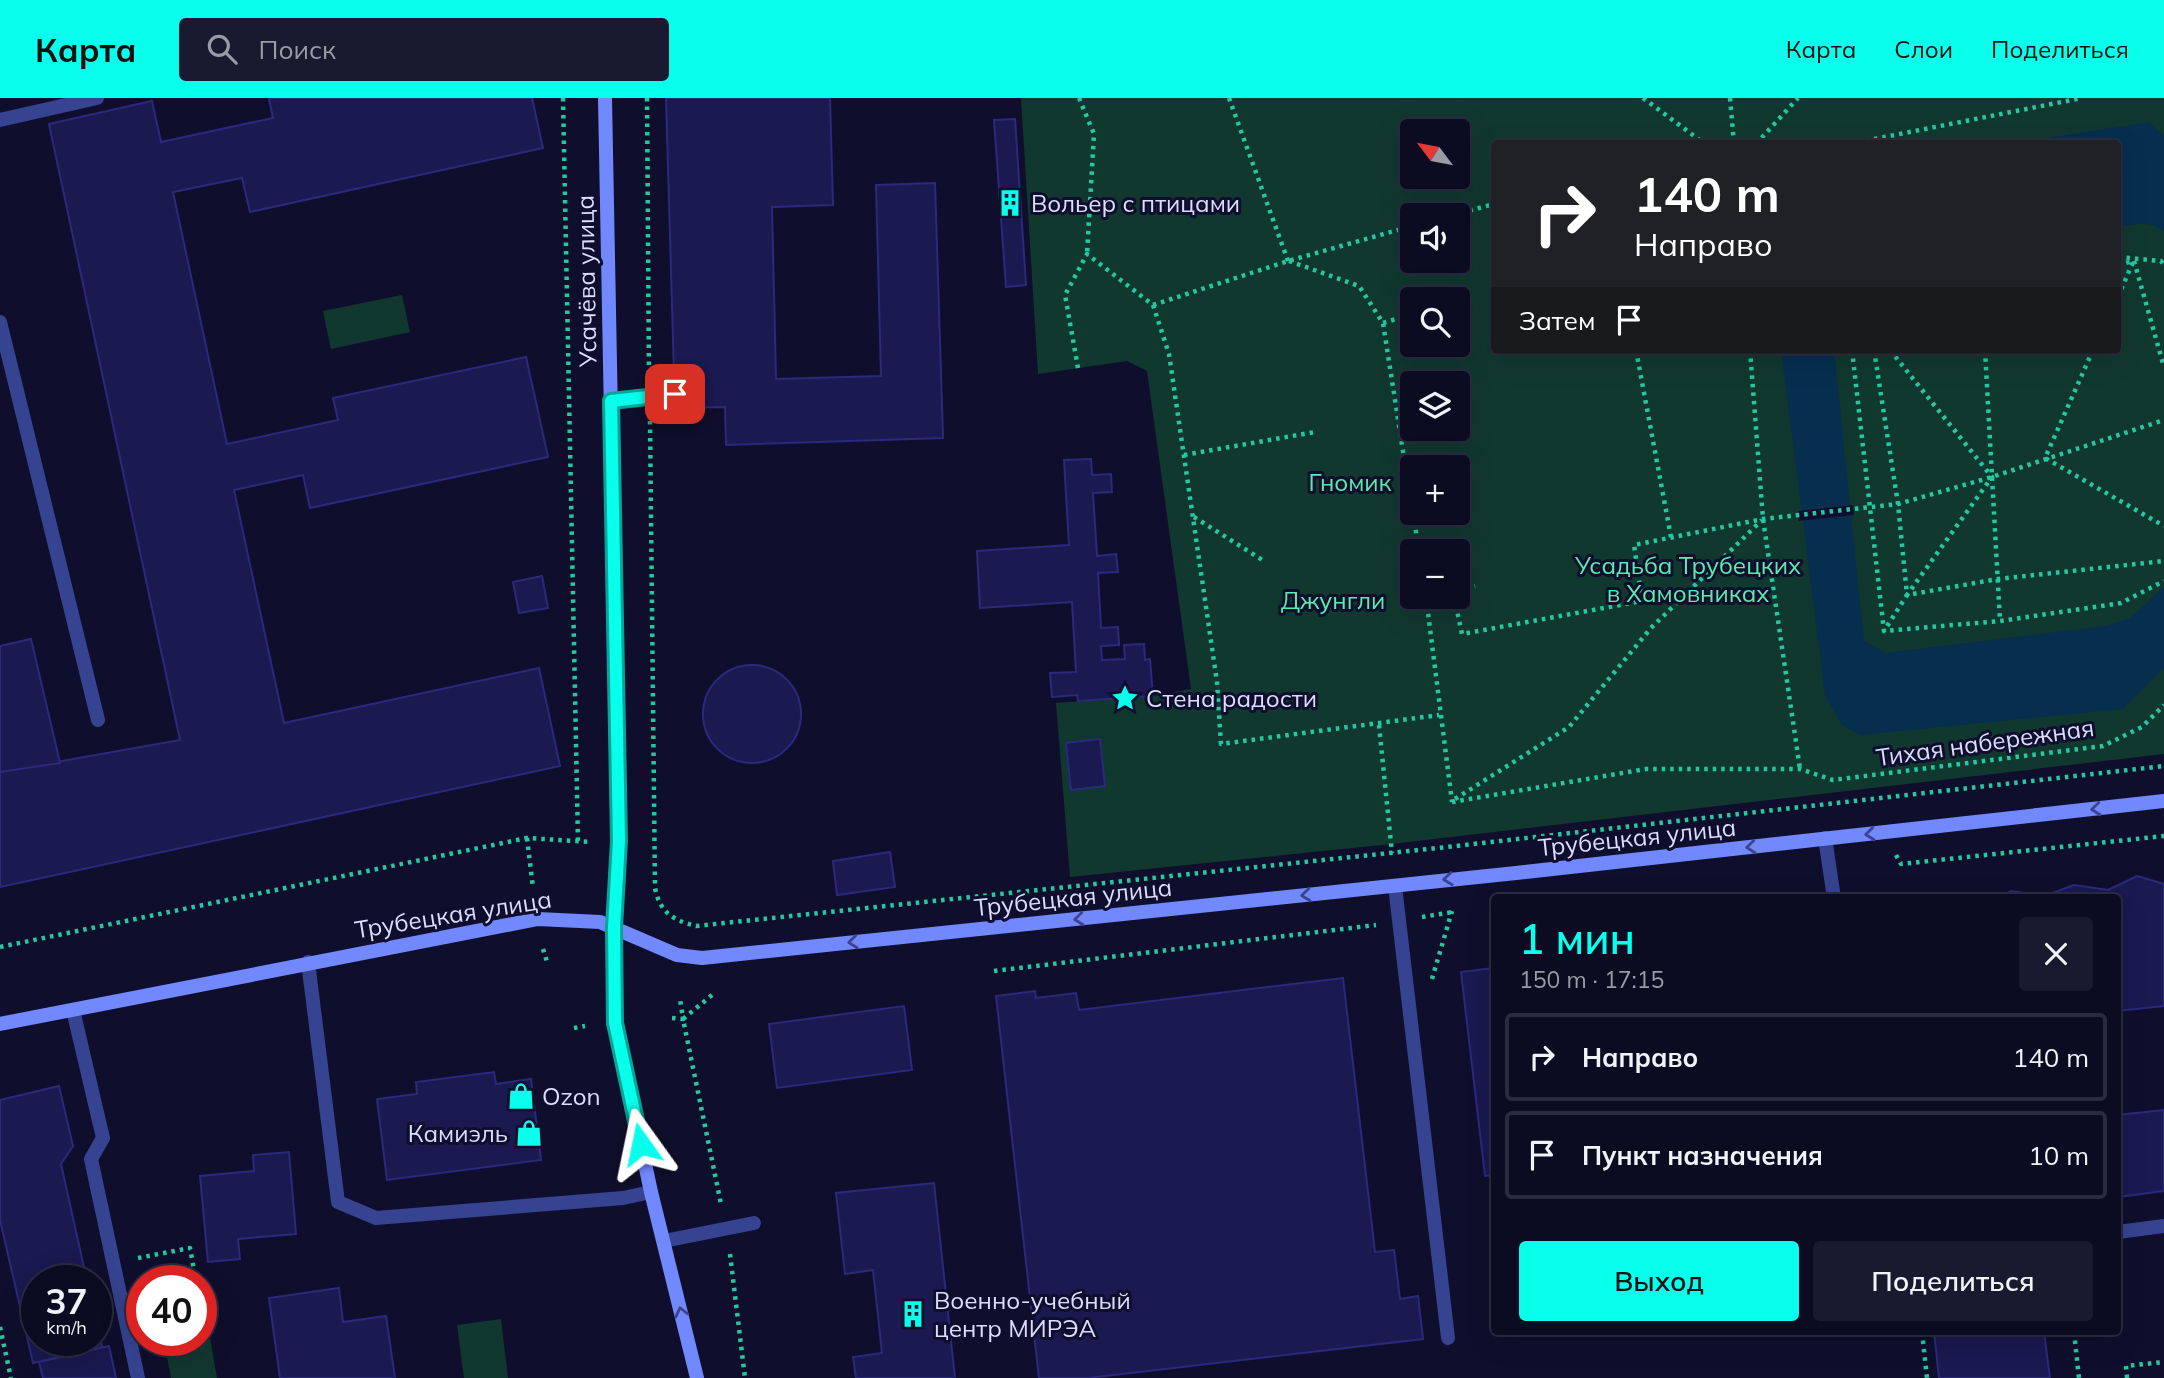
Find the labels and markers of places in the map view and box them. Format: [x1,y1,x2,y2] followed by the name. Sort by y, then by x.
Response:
[995,188,1025,218] building icon: Вольер с птицами
[1031,188,1240,218] place label: Вольер с птицами
[645,364,705,424] pin
[1110,683,1140,713] place icon: Стена радости
[1146,683,1317,713] place label: Стена радости
[506,1081,536,1111] shop icon: Ozon
[542,1081,601,1111] place label: Ozon
[408,1118,508,1148] place label: Камиэль
[514,1118,544,1148] shop icon: Камиэль
[934,1285,1131,1343] place label: Военно-учебный центр МИРЭА
[898,1299,928,1329] building icon: Военно-учебный центр МИРЭА

